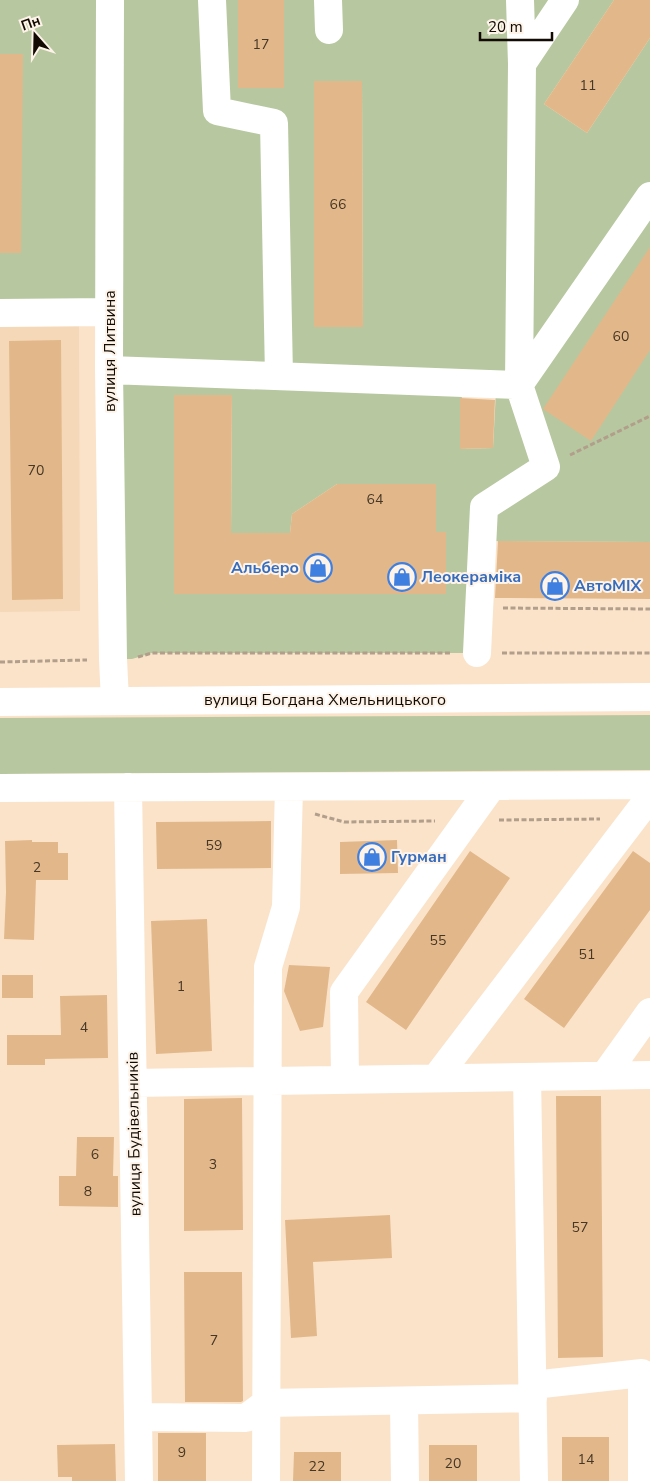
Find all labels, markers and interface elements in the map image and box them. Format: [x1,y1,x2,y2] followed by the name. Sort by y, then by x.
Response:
[10,10,60,60] north arrow
[480,10,552,42] scale bar
[18,11,43,35] text: Пн
[488,17,523,37] text: 20 m
[253,35,269,54] house number: 17
[580,76,596,95] house number: 11
[330,195,346,214] house number: 66
[99,290,121,412] street label: вулиця Литвина
[613,327,629,346] house number: 60
[28,461,44,480] house number: 70
[367,490,383,509] house number: 64
[303,553,333,583] shop icon: Альберо
[231,557,299,579] place label: Альберо
[387,562,417,592] shop icon: Леокераміка
[421,566,521,588] place label: Леокераміка
[540,571,570,601] shop icon: АвтоMIX
[574,575,641,597] place label: АвтоMIX
[204,689,446,711] street label: вулиця Богдана Хмельницького
[206,836,222,855] house number: 59
[357,842,387,872] shop icon: Гурман
[391,846,447,868] place label: Гурман
[33,858,41,877] house number: 2
[430,931,446,950] house number: 55
[579,945,595,964] house number: 51
[177,977,185,996] house number: 1
[80,1018,88,1037] house number: 4
[122,1051,146,1216] street label: вулиця Будівельників
[91,1145,99,1164] house number: 6
[209,1155,217,1174] house number: 3
[84,1182,92,1201] house number: 8
[572,1218,588,1237] house number: 57
[210,1331,218,1350] house number: 7
[178,1443,186,1462] house number: 9
[578,1450,594,1469] house number: 14
[445,1454,461,1473] house number: 20
[309,1457,325,1476] house number: 22

